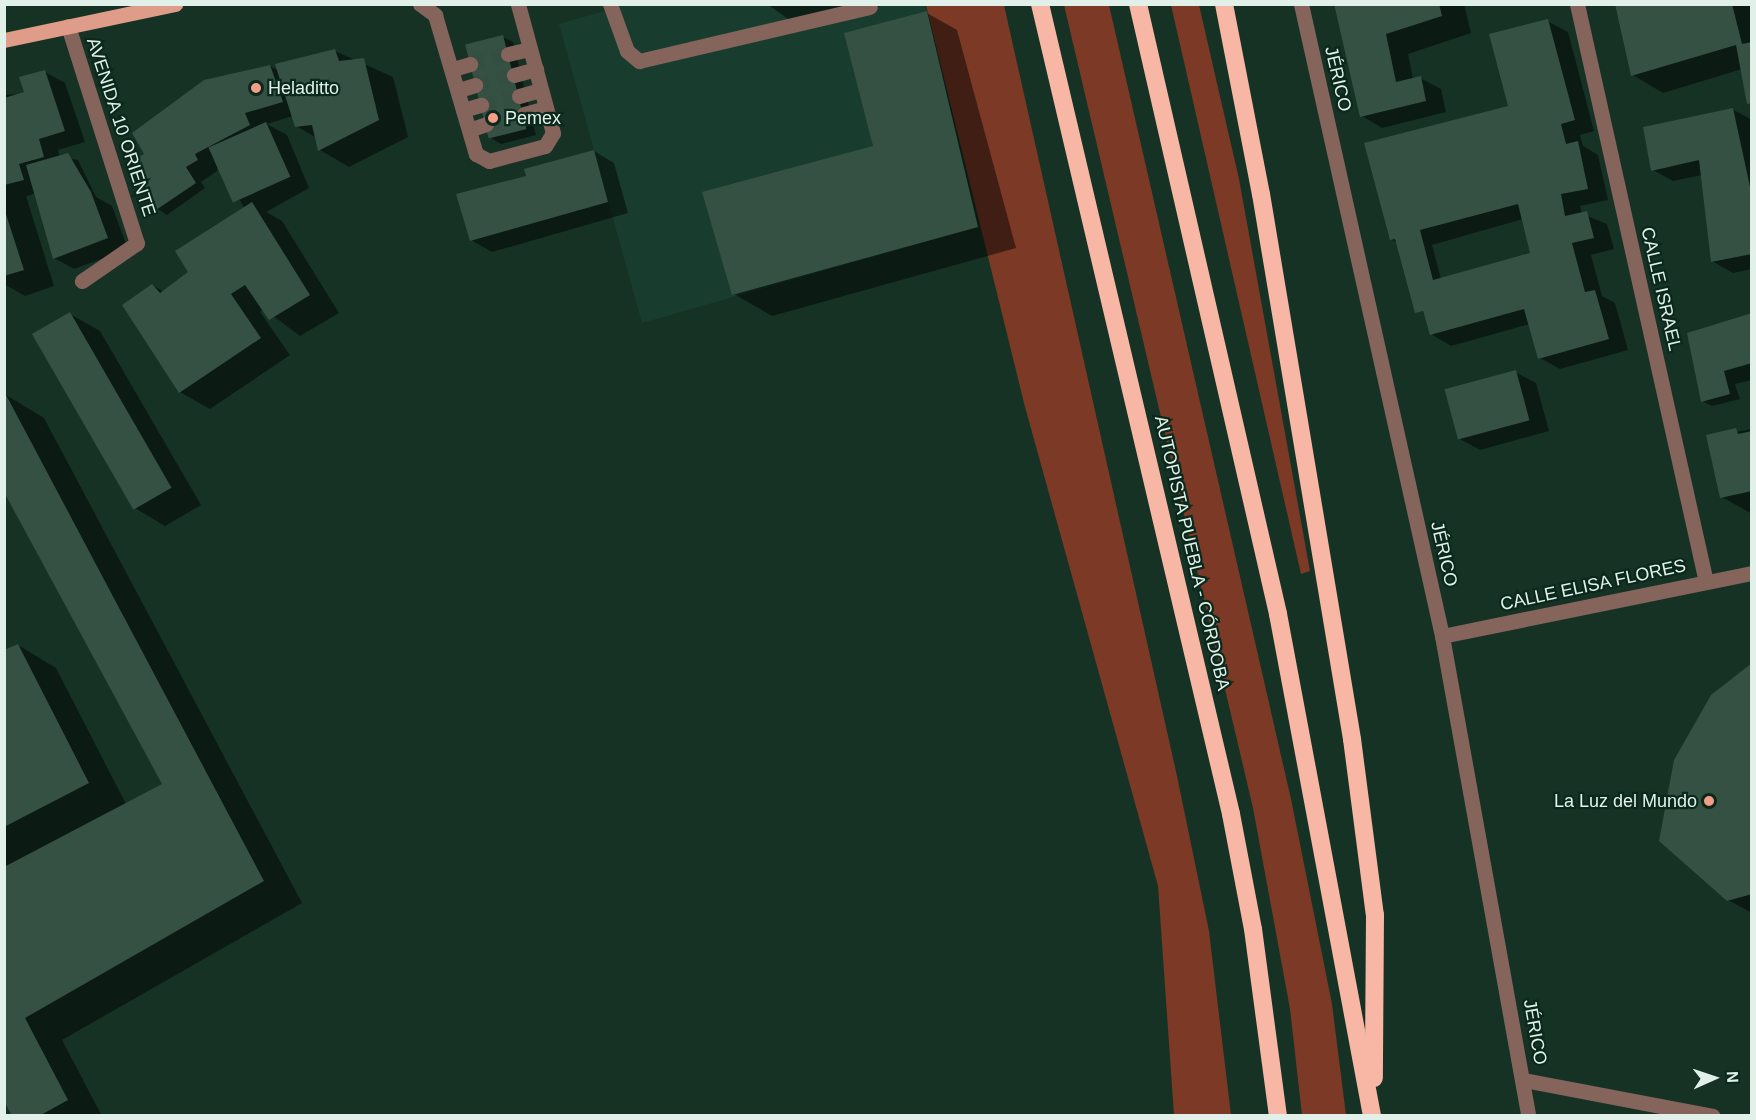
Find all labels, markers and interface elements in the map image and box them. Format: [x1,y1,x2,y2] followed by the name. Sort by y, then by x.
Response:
[82,34,160,220] street label: AVENIDA 10 ORIENTE
[1320,44,1356,114] street label: JÉRICO
[268,77,339,99] place label: Heladitto
[249,81,263,95] marker: Heladitto
[505,107,561,129] place label: Pemex
[486,111,500,125] marker: Pemex
[1636,225,1686,353] street label: CALLE ISRAEL
[1150,413,1234,693] street label: AUTOPISTA PUEBLA - CÓRDOBA
[1426,519,1462,589] street label: JÉRICO
[1498,555,1688,615] street label: CALLE ELISA FLORES
[1554,790,1697,812] place label: La Luz del Mundo
[1702,794,1716,808] marker: La Luz del Mundo
[1519,998,1551,1066] street label: JÉRICO
[1684,1048,1744,1108] north arrow
[1724,1071,1741,1083] text: N

